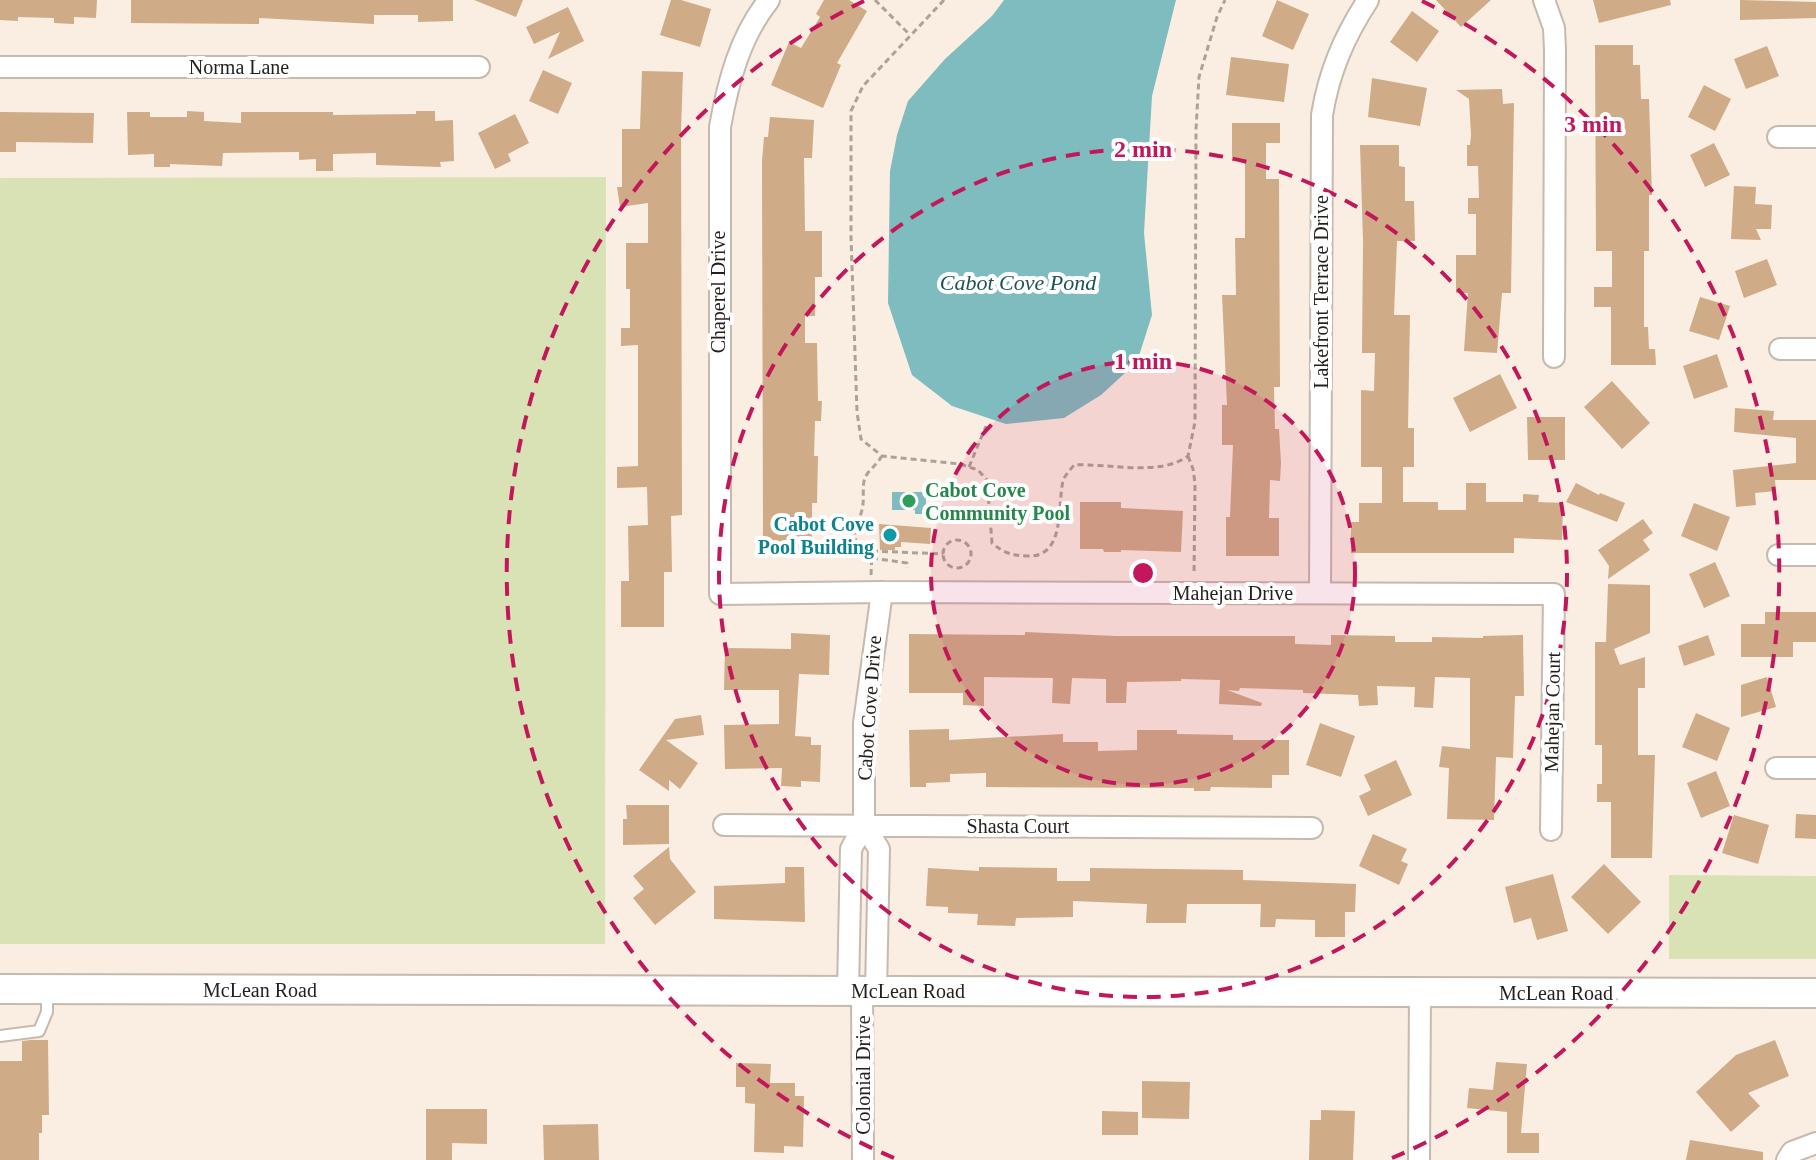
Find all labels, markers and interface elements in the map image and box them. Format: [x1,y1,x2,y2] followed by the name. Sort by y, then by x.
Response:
[189,56,289,78] street label: Norma Lane
[1564,111,1622,137] text: 3 min
[1114,136,1172,162] text: 2 min
[1310,195,1332,389] street label: Lakefront Terrace Drive
[707,231,730,353] street label: Chaperel Drive
[940,270,1097,295] water label: Cabot Cove Pond
[1114,348,1172,374] text: 1 min
[925,479,1070,525] place label: Cabot Cove Community Pool
[900,492,918,510] marker: Cabot Cove Community Pool
[758,513,874,559] place label: Cabot Cove Pool Building
[881,526,899,544] marker: Cabot Cove Pool Building
[1129,559,1157,587] centre of rings
[1173,582,1293,605] street label: Mahejan Drive
[853,635,885,781] street label: Cabot Cove Drive
[1540,651,1565,772] street label: Mahejan Court
[967,815,1070,837] street label: Shasta Court
[203,979,317,1001] street label: McLean Road
[851,980,965,1002] street label: McLean Road
[1499,982,1613,1004] street label: McLean Road
[852,1015,874,1135] street label: Colonial Drive

